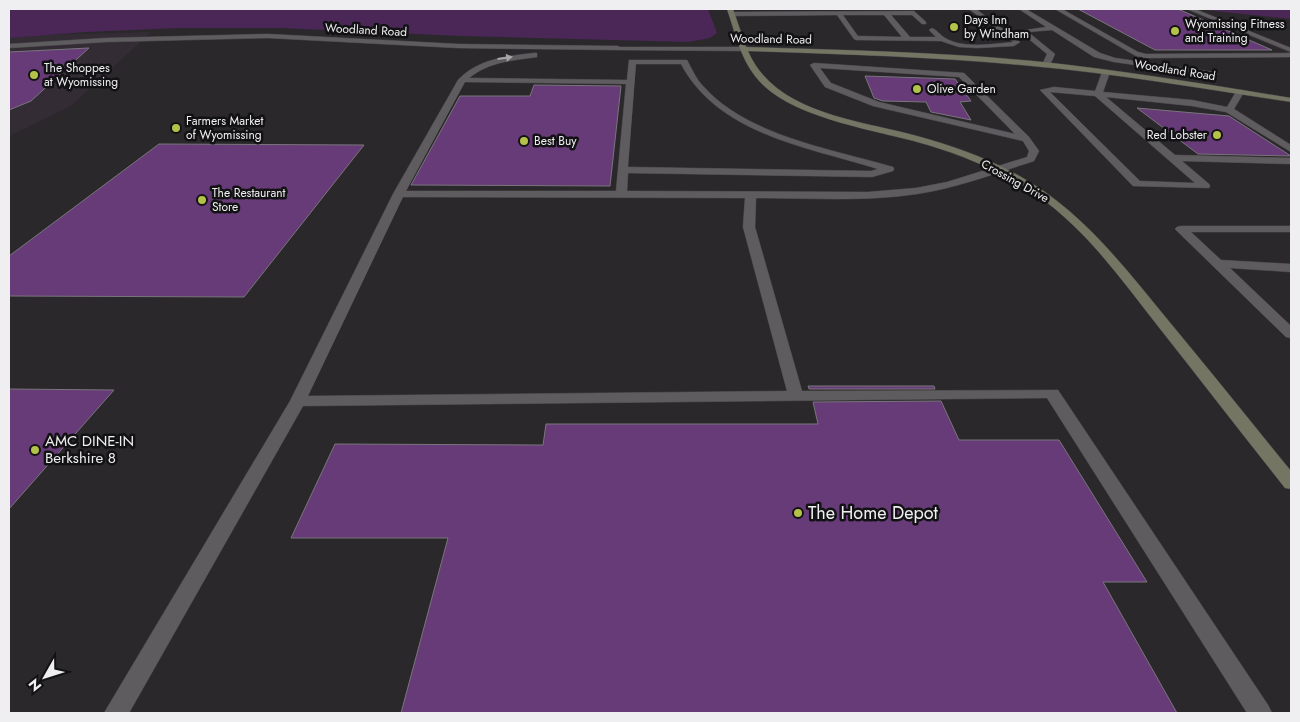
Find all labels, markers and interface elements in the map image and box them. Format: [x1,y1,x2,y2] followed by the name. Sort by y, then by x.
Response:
[964,11,1029,43] place label: Days Inn by Windham
[1185,15,1285,47] place label: Wyomissing Fitness and Training
[325,19,407,41] street label: Woodland Road
[948,21,960,33] marker: Days Inn by Windham
[1169,25,1181,37] marker: Wyomissing Fitness and Training
[730,29,812,49] street label: Woodland Road
[497,54,513,62] one-way arrow
[1133,55,1217,85] street label: Woodland Road
[44,59,118,91] place label: The Shoppes at Wyomissing
[28,69,40,81] marker: The Shoppes at Wyomissing
[927,80,996,98] place label: Olive Garden
[911,83,923,95] marker: Olive Garden
[186,112,264,144] place label: Farmers Market of Wyomissing
[170,122,182,134] marker: Farmers Market of Wyomissing
[1147,126,1208,144] place label: Red Lobster
[1211,129,1223,141] marker: Red Lobster
[534,132,577,150] place label: Best Buy
[518,135,530,147] marker: Best Buy
[978,155,1052,207] street label: Crossing Drive
[212,184,286,216] place label: The Restaurant Store
[196,194,208,206] marker: The Restaurant Store
[45,430,134,469] place label: AMC DINE-IN Berkshire 8
[29,444,41,456] marker: AMC DINE-IN Berkshire 8
[808,500,938,526] place label: The Home Depot
[792,507,804,519] marker: The Home Depot
[20,652,70,702] north arrow
[24,675,46,696] text: N

